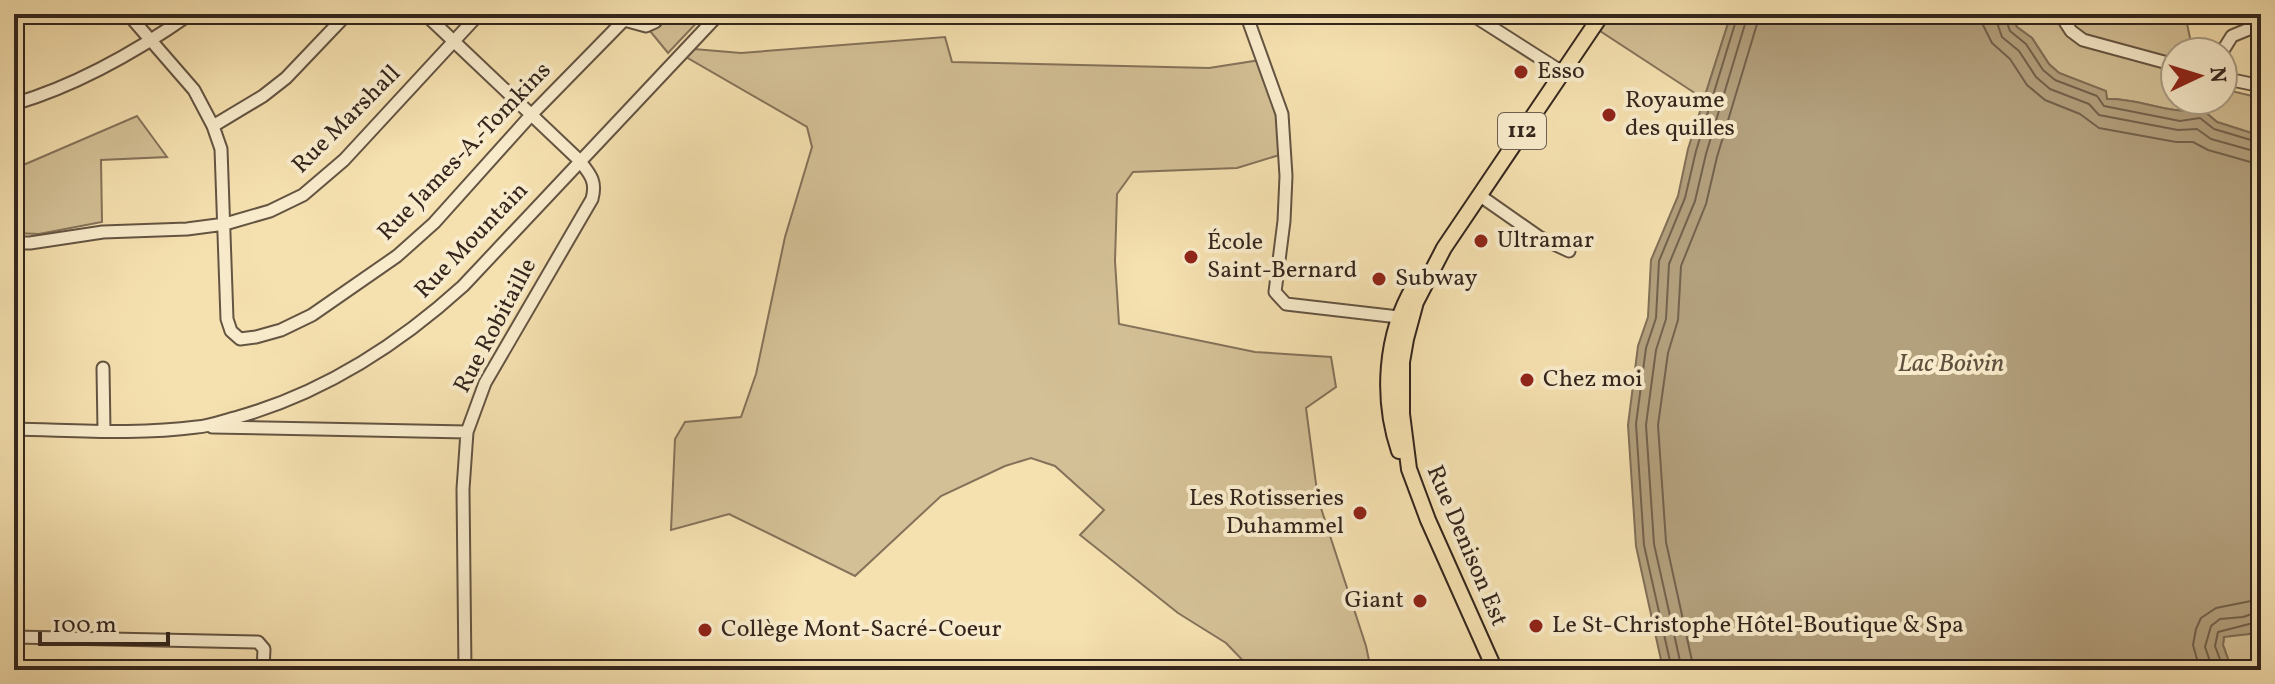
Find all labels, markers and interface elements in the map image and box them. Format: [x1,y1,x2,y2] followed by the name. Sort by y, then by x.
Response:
[2159,36,2239,116] north arrow
[370,55,560,249] street label: Rue James-A.-Tomkins
[1537,55,1585,89] place label: Esso
[285,58,409,182] street label: Rue Marshall
[1512,63,1530,81] marker: Esso
[2200,66,2232,84] text: N
[1625,84,1735,146] place label: Royaume des quilles
[1600,106,1618,124] marker: Royaume des quilles
[1498,113,1546,149] road number: 112
[407,175,537,307] street label: Rue Mountain
[1497,224,1594,258] place label: Ultramar
[1207,226,1357,288] place label: École Saint-Bernard
[1472,232,1490,250] marker: Ultramar
[1182,248,1200,266] marker: École Saint-Bernard
[446,253,546,399] street label: Rue Robitaille
[1395,262,1477,296] place label: Subway
[1370,270,1388,288] marker: Subway
[1898,346,2004,382] water label: Lac Boivin
[1543,363,1642,397] place label: Chez moi
[1518,371,1536,389] marker: Chez moi
[1417,460,1515,632] street label: Rue Denison Est
[1189,482,1344,544] place label: Les Rotisseries Duhammel
[1351,504,1369,522] marker: Les Rotisseries Duhammel
[1345,584,1404,618] place label: Giant
[1411,592,1429,610] marker: Giant
[40,596,168,646] scale bar
[52,609,117,643] text: 100 m
[1552,609,1964,643] place label: Le St-Christophe Hôtel-Boutique & Spa
[721,613,1002,647] place label: Collège Mont-Sacré-Coeur
[1527,617,1545,635] marker: Le St-Christophe Hôtel-Boutique & Spa
[696,621,714,639] marker: Collège Mont-Sacré-Coeur

